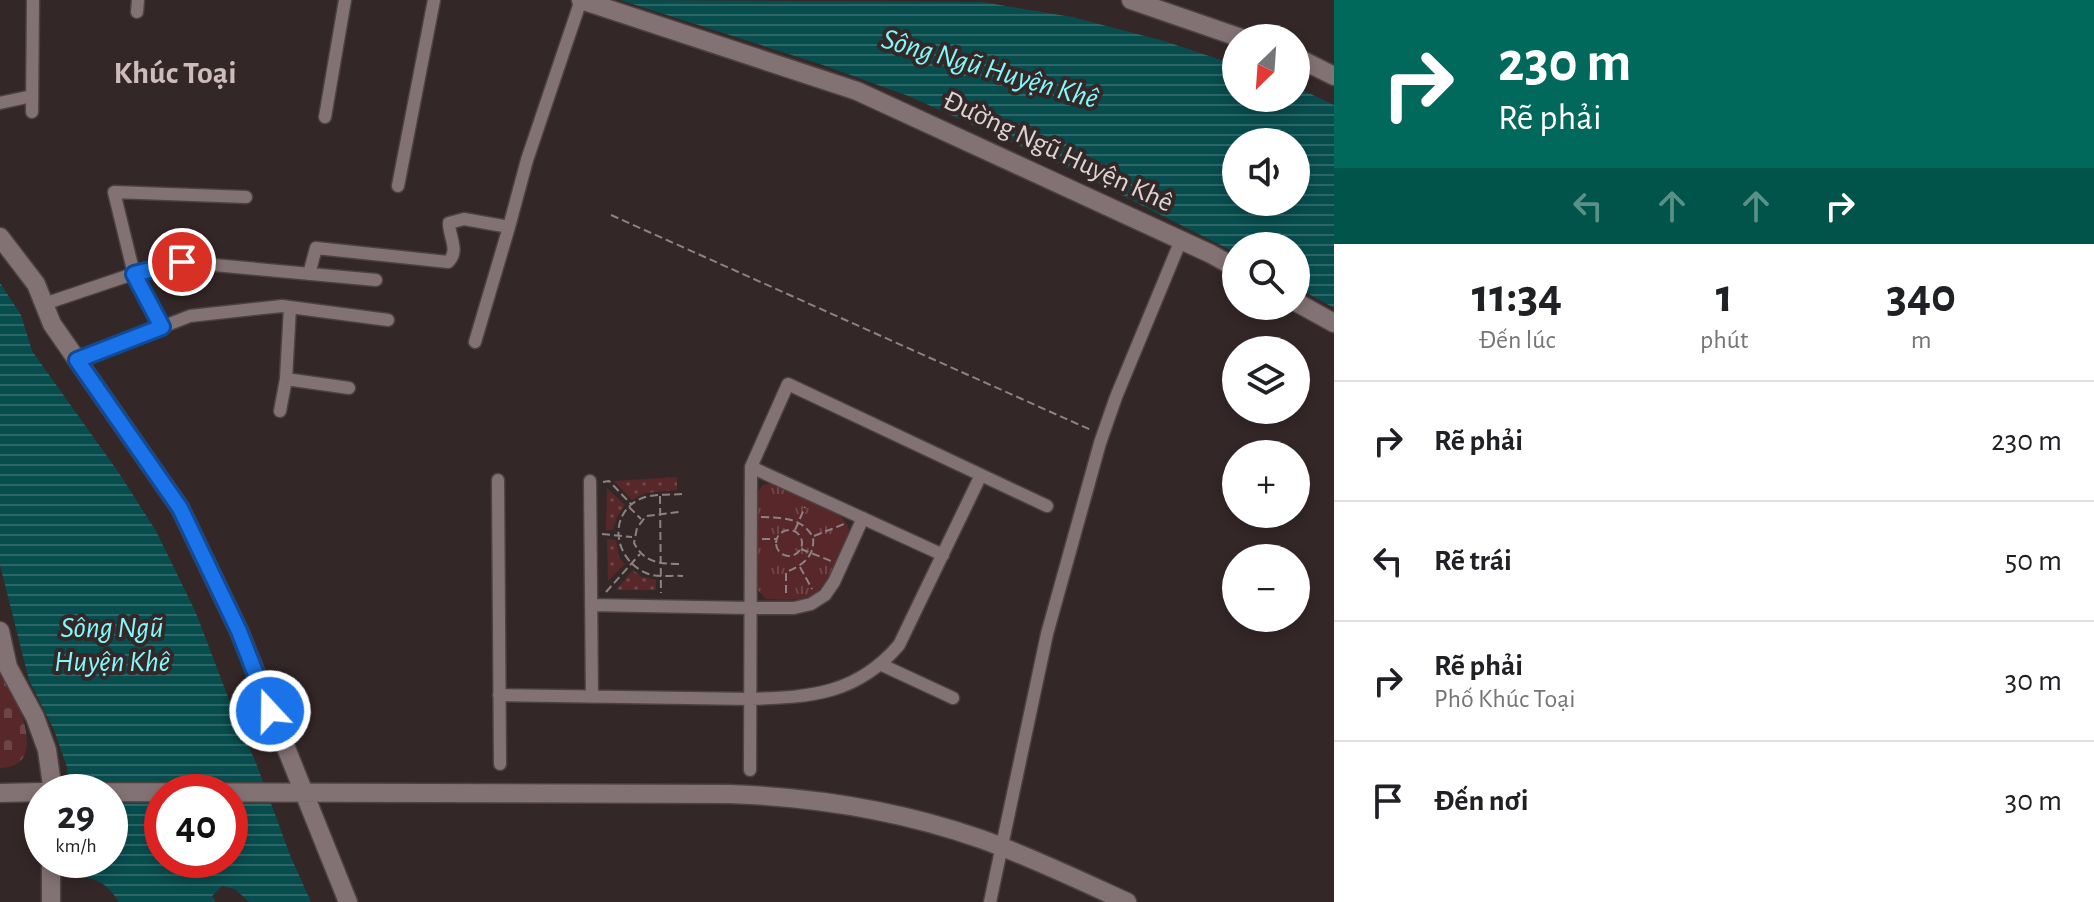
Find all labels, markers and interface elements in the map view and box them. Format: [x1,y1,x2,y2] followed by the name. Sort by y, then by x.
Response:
[878,24,1102,114] water label: Sông Ngũ Huyện Khê
[1222,24,1310,112] north arrow
[1222,24,1310,632] map controls
[1366,32,1470,136] icon: right
[1498,35,1631,91] text: 230 m
[113,57,237,89] district label: Khúc Toại
[939,86,1177,218] street label: Đường Ngũ Huyện Khê
[1498,100,1602,136] text: Rẽ phải
[1222,128,1310,216] button: sound
[1566,184,1610,228] icon: left
[1650,184,1694,228] icon: ahead
[1734,184,1778,228] icon: ahead
[1818,184,1862,228] icon: right
[148,228,216,296] pin
[1222,232,1310,320] button: search
[160,240,204,284] icon: arrive
[1472,273,1562,321] text: 11:34
[1716,273,1733,321] text: 1
[1886,273,1956,321] text: 340
[1479,327,1555,353] text: Đến lúc
[1700,327,1748,353] text: phút
[1911,327,1932,353] text: m
[1222,336,1310,424] button: layers
[1366,419,1410,463] icon: right
[1434,426,1523,456] text: Rẽ phải
[1991,426,2062,456] text: 230 m
[1222,440,1310,528] button: +
[1366,539,1410,583] icon: left
[1222,544,1310,632] button: −
[1434,546,1512,576] text: Rẽ trái
[2005,546,2062,576] text: 50 m
[54,613,171,677] water label: Sông Ngũ Huyện Khê
[1434,651,1523,681] text: Rẽ phải
[1366,659,1410,703] icon: right
[2005,666,2062,696] text: 30 m
[228,669,312,753] position arrow
[1434,686,1575,712] text: Phố Khúc Toại
[144,774,248,878] speed limit sign: 40
[1366,779,1410,823] icon: arrive
[1434,786,1528,816] text: Đến nơi
[2005,786,2062,816] text: 30 m
[57,796,95,836] text: 29
[55,836,97,856] text: km/h

